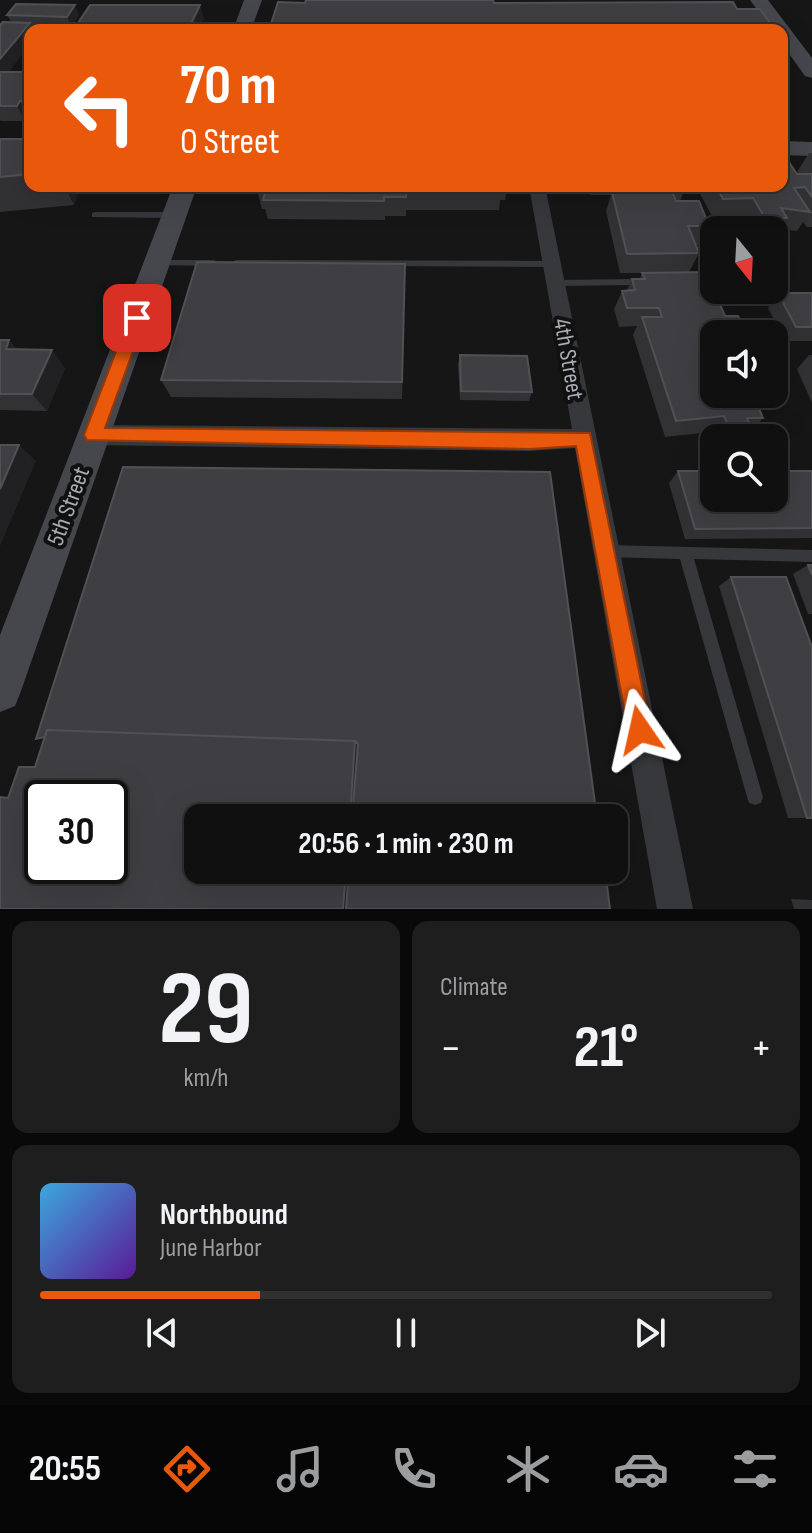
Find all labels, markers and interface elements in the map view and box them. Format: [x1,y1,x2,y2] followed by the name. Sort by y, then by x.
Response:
[180,53,277,120] text: 70 m
[48,56,152,160] icon: left
[180,121,279,164] text: O Street
[700,216,788,304] north arrow
[700,216,788,512] map controls
[103,284,171,352] pin
[115,296,159,340] icon: arrive
[547,316,590,402] street label: 4th Street
[700,320,788,408] button: sound
[700,424,788,512] button: search
[41,463,96,550] street label: 5th Street
[598,688,682,772] position arrow
[24,780,128,884] speed limit sign: 30
[298,826,514,862] text: 20:56 · 1 min · 230 m
[159,948,253,1073] text: 29
[440,972,508,1003] text: Climate
[573,1012,639,1084] text: 21°
[440,1022,462,1075] text: −
[750,1022,772,1075] text: +
[184,1063,228,1094] text: km/h
[160,1197,288,1233] text: Northbound
[160,1233,262,1264] text: June Harbor
[140,1311,184,1355] icon: previous
[384,1311,428,1355] icon: pause
[628,1311,672,1355] icon: next
[159,1441,215,1497] icon: directions
[272,1441,328,1497] icon: music
[386,1441,442,1497] icon: phone
[500,1441,556,1497] icon: climate
[613,1441,669,1497] icon: car
[727,1441,783,1497] icon: filters
[29,1448,101,1491] text: 20:55

